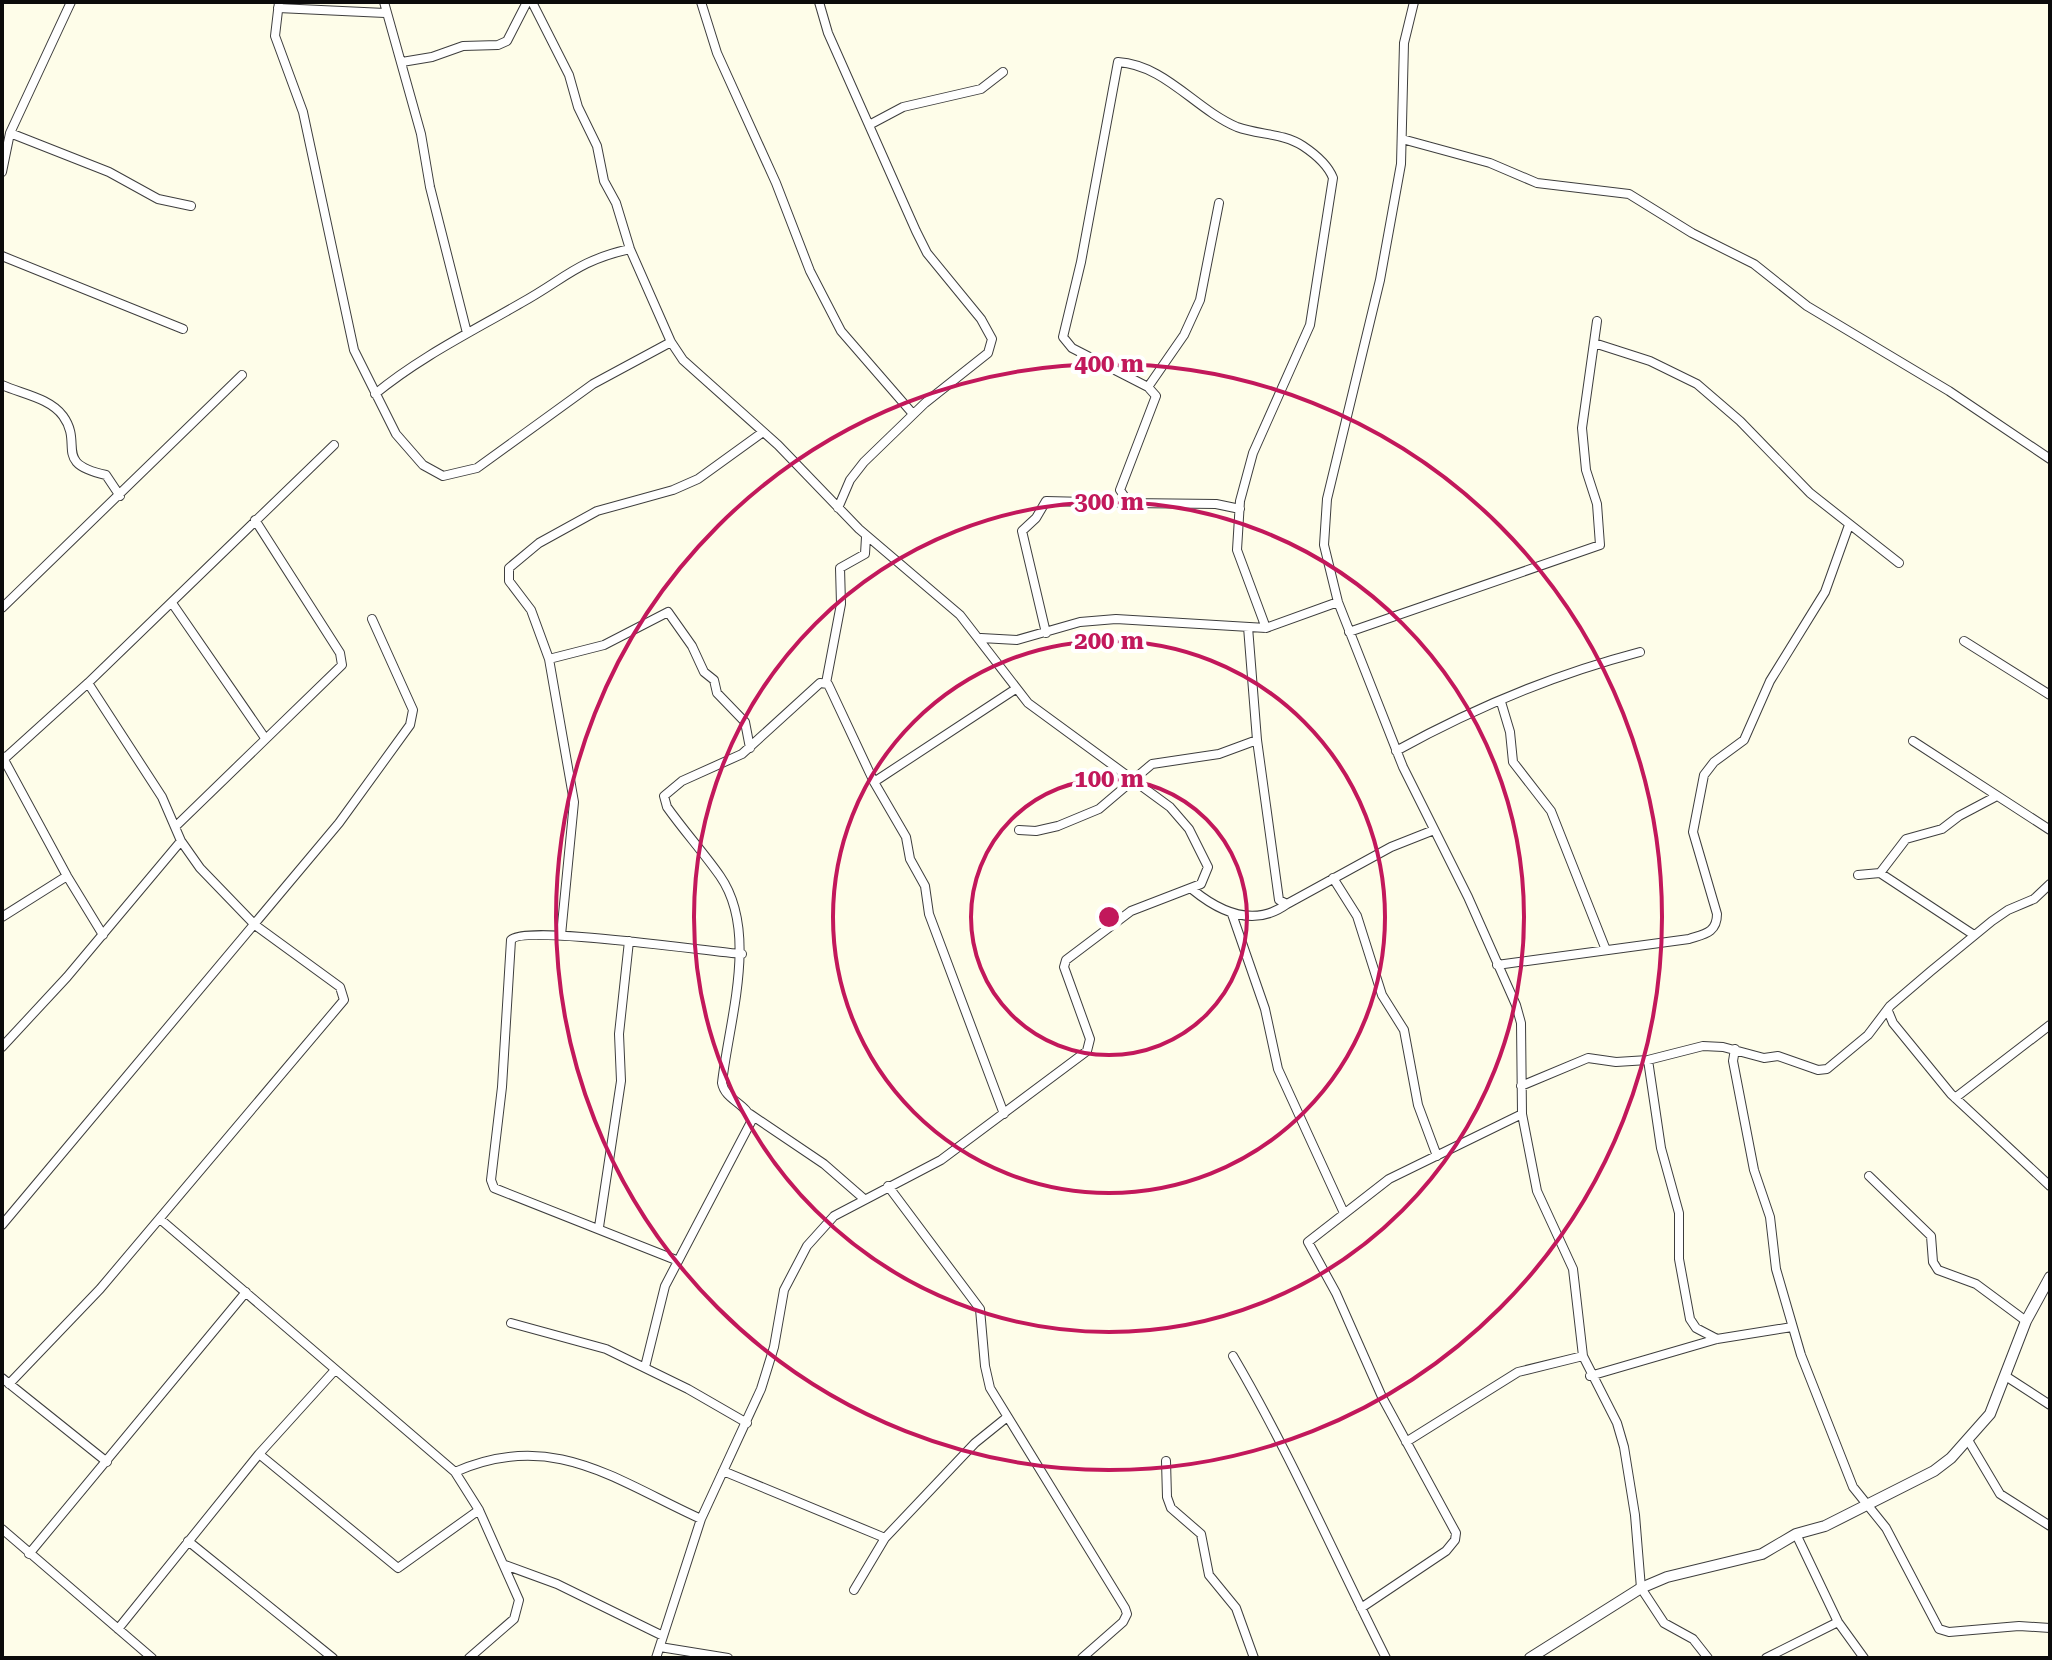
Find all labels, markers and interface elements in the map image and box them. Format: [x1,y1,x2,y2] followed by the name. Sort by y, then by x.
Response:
[1074,350,1144,378] text: 400 m
[1074,488,1144,516] text: 300 m
[1074,627,1144,655] text: 200 m
[1074,765,1144,793] text: 100 m
[1095,903,1123,931] centre of rings

